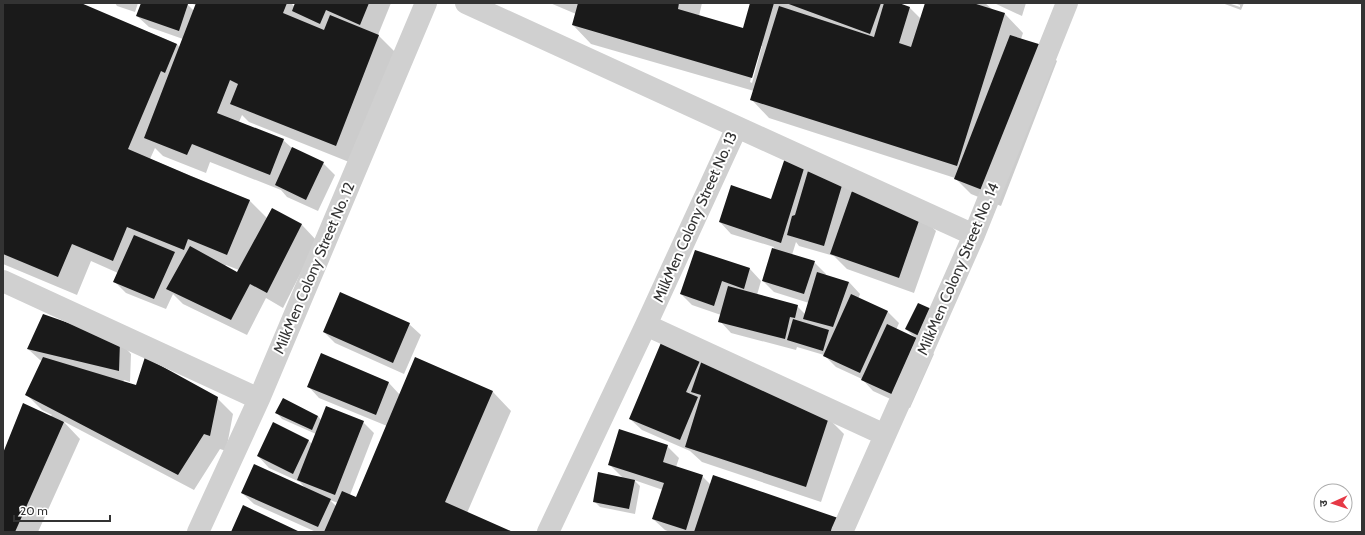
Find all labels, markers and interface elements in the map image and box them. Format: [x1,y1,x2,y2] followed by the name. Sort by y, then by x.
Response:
[649,129,741,305] street label: MilkMen Colony Street No. 13
[270,179,358,357] street label: MilkMen Colony Street No. 12
[913,180,1003,358] street label: MilkMen Colony Street No. 14
[1313,483,1353,523] north arrow
[14,497,110,523] scale bar
[1316,499,1330,507] text: उ
[20,503,48,518] text: 20 m

